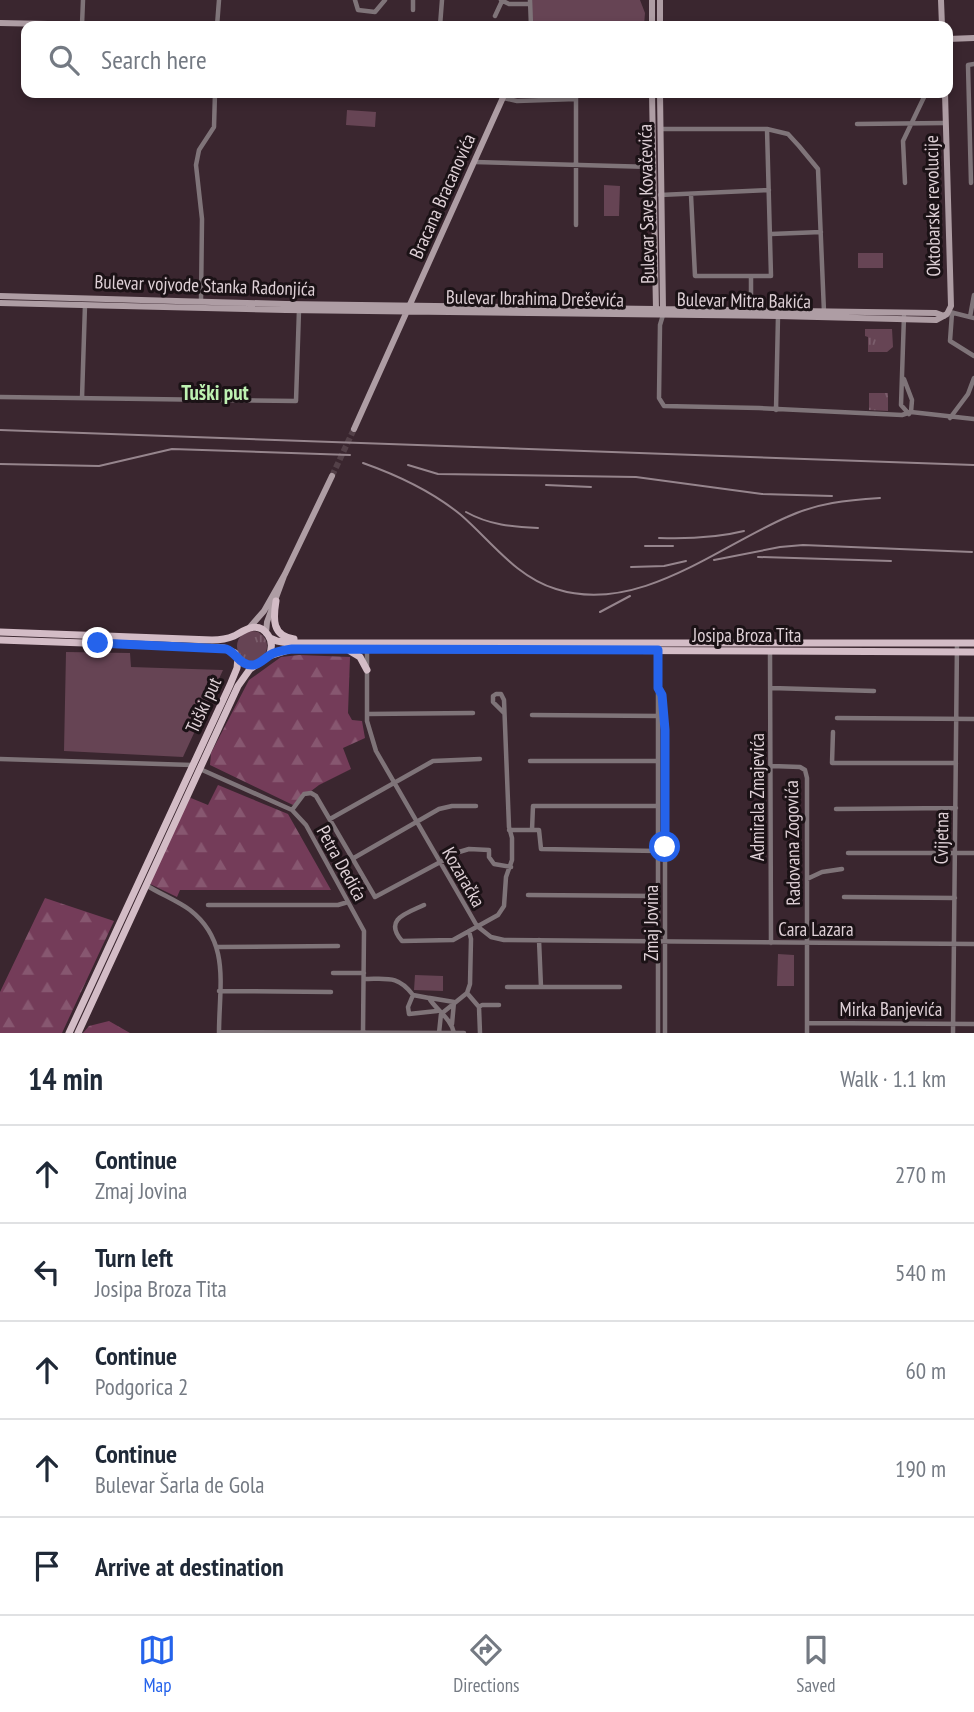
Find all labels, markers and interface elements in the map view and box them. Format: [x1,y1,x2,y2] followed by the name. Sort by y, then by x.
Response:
[21,21,953,98] search box
[45,41,83,79] icon: search
[101,43,207,76] text: Search here
[633,124,659,284] street label: Bulevar Save Kovačevića
[404,130,480,262] street label: Bracana Bracanovića
[919,135,945,277] street label: Oktobarske revolucije
[94,269,316,301] street label: Bulevar vojvode Stanka Radonjića
[446,284,624,312] street label: Bulevar Ibrahima Dreševića
[677,287,811,313] street label: Bulevar Mitra Bakića
[181,379,249,406] district label: Tuški put
[692,623,801,647] street label: Josipa Broza Tita
[82,627,113,658] route end
[180,673,227,737] street label: Tuški put
[745,733,769,861] street label: Admirala Zmajevića
[779,780,805,906] street label: Radovana Zogovića
[929,811,953,865] street label: Cvijetna
[312,821,372,905] street label: Petra Dedića
[649,831,680,862] route start
[437,843,491,911] street label: Kozaračka
[639,885,663,961] street label: Zmaj Jovina
[778,917,854,941] street label: Cara Lazara
[840,997,942,1021] street label: Mirka Banjevića
[28,1059,103,1098] text: 14 min
[840,1064,946,1093] text: Walk · 1.1 km
[95,1143,177,1176] text: Continue
[28,1155,66,1193] icon: ahead
[895,1160,946,1189] text: 270 m
[95,1176,187,1205] text: Zmaj Jovina
[95,1241,173,1274] text: Turn left
[28,1253,66,1291] icon: left
[895,1258,946,1287] text: 540 m
[95,1274,227,1303] text: Josipa Broza Tita
[95,1339,177,1372] text: Continue
[28,1351,66,1389] icon: ahead
[905,1356,946,1385] text: 60 m
[95,1372,188,1401] text: Podgorica 2
[95,1437,177,1470] text: Continue
[28,1449,66,1487] icon: ahead
[895,1454,946,1483] text: 190 m
[95,1470,265,1499] text: Bulevar Šarla de Gola
[28,1547,66,1585] icon: arrive
[95,1550,284,1583] text: Arrive at destination
[138,1631,176,1697] tab: Map
[453,1631,519,1697] tab: Directions
[796,1631,836,1697] tab: Saved

